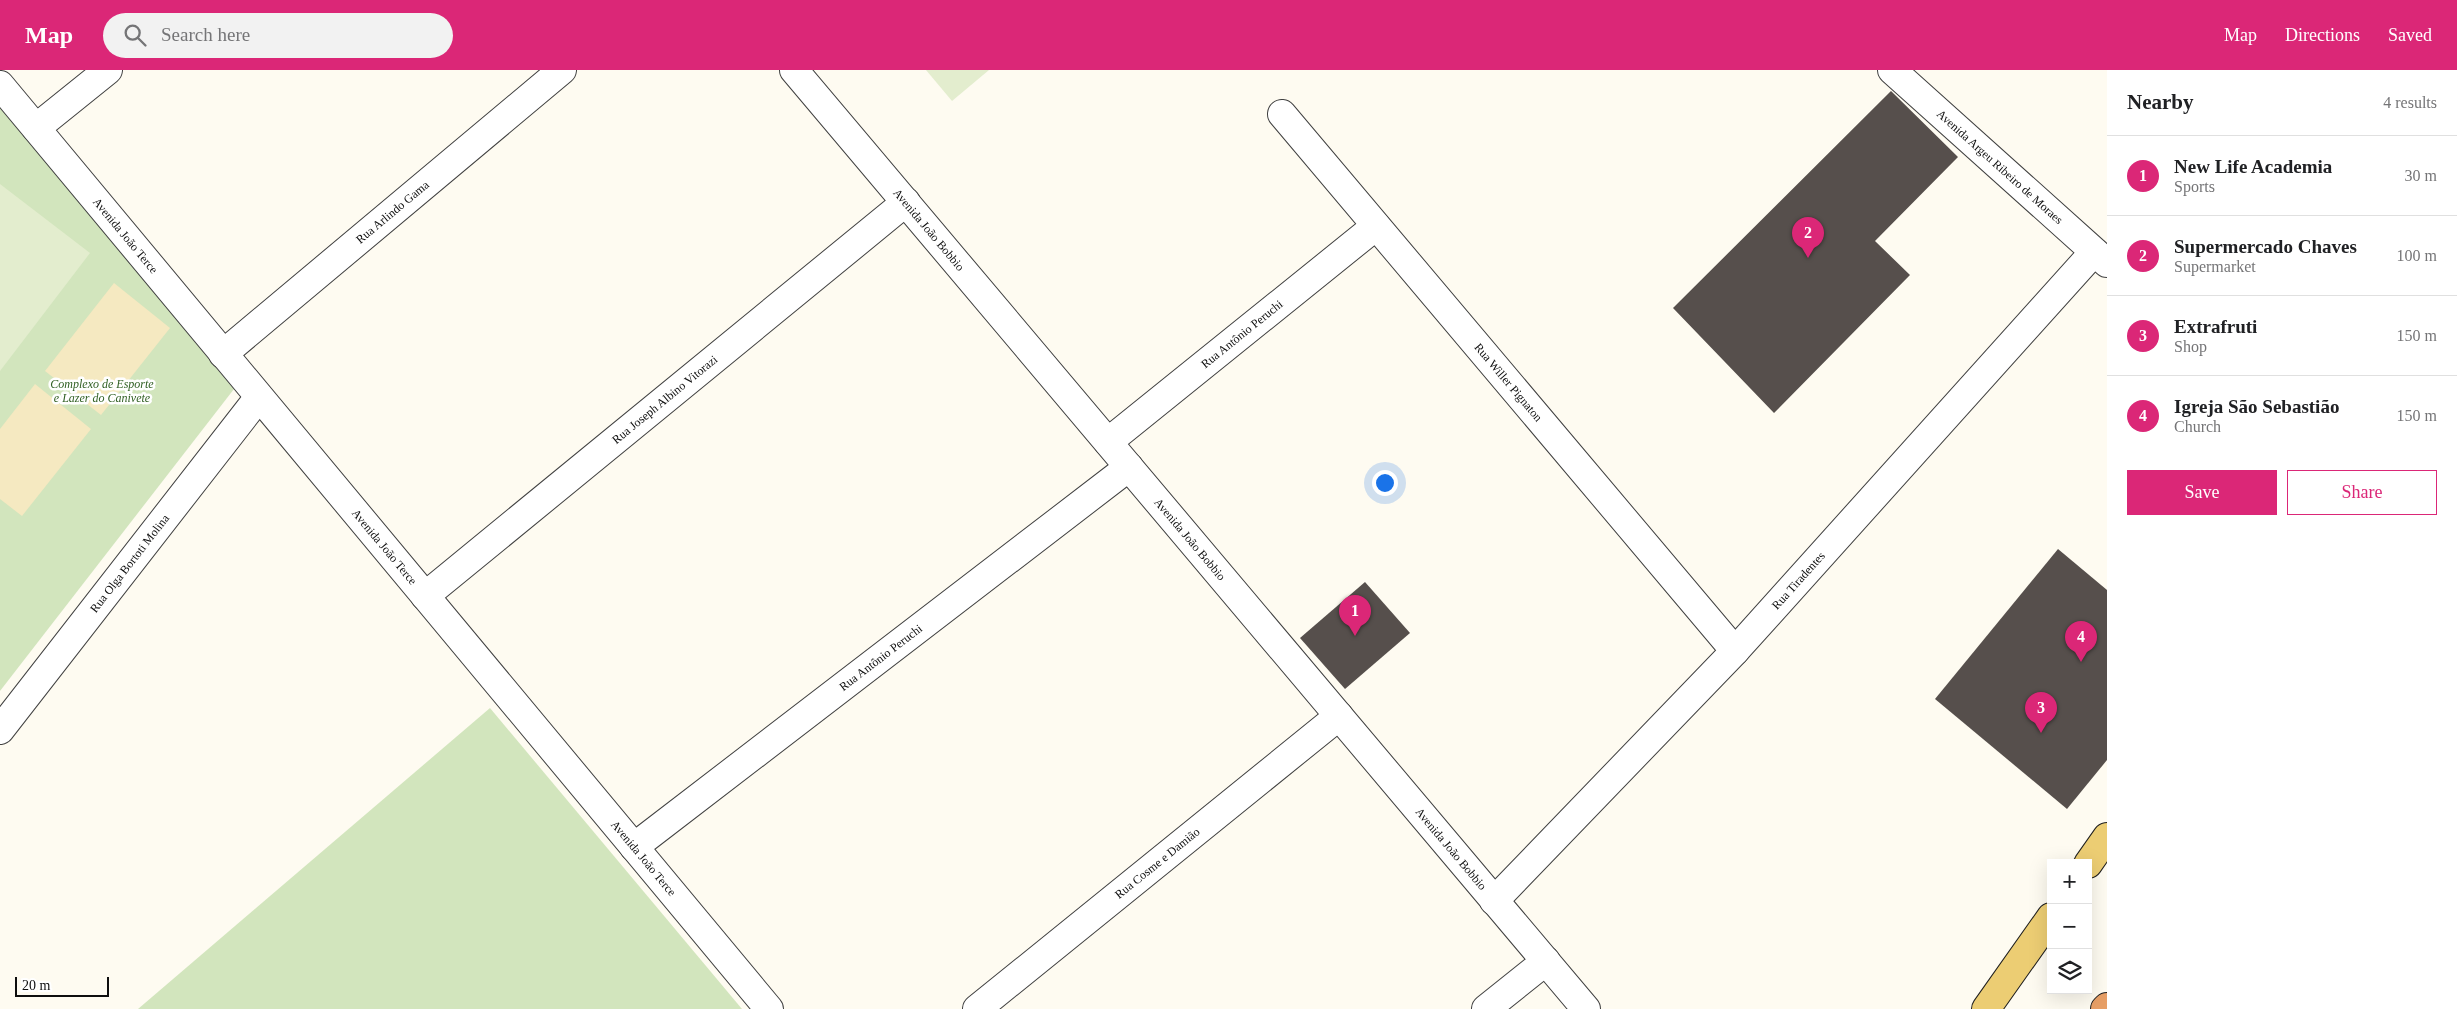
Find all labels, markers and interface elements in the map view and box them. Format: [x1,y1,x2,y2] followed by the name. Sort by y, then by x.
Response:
[103,13,453,58] search box
[121,21,149,49] icon: search
[25,22,73,48] text: Map
[161,24,250,45] text: Search here
[2224,25,2257,45] text: Map
[2285,25,2360,45] text: Directions
[2388,25,2432,45] text: Saved
[2127,90,2194,114] text: Nearby
[2383,94,2437,111] text: 4 results
[1934,107,2066,227] street label: Avenida Argeu Ribeiro de Moraes
[2174,156,2332,177] text: New Life Academia
[2139,167,2147,184] text: 1
[2405,167,2437,184] text: 30 m
[353,177,432,247] street label: Rua Arlindo Gama
[2174,178,2215,195] text: Sports
[890,186,967,274] street label: Avenida João Bobbio
[90,195,161,276] street label: Avenida João Terce
[1792,217,1824,258] pin: 2
[2174,236,2357,257] text: Supermercado Chaves
[2139,247,2147,264] text: 2
[2397,247,2437,264] text: 100 m
[2174,258,2256,275] text: Supermarket
[1198,297,1286,371] street label: Rua Antônio Peruchi
[2174,316,2257,337] text: Extrafruti
[2139,327,2147,344] text: 3
[2397,327,2437,344] text: 150 m
[2174,338,2207,355] text: Shop
[1471,340,1545,424] street label: Rua Willer Pignaton
[609,352,721,447] street label: Rua Joseph Albino Vitorazi
[50,377,154,405] park label: Complexo de Esporte e Lazer do Canivete
[2174,396,2339,417] text: Igreja São Sebastião
[2139,407,2147,424] text: 4
[2397,407,2437,424] text: 150 m
[2174,418,2221,435] text: Church
[1372,470,1398,496] your location
[2127,470,2277,515] button: Save
[2287,470,2437,515] button: Share
[1151,495,1228,583] street label: Avenida João Bobbio
[349,506,420,588] street label: Avenida João Terce
[87,511,172,615] street label: Rua Olga Bortoti Molina
[1769,549,1828,612] street label: Rua Tiradentes
[1339,595,1371,636] pin: 1
[836,621,925,694] street label: Rua Antônio Peruchi
[2065,621,2097,662] pin: 4
[2025,692,2057,733] pin: 3
[1412,805,1490,893] street label: Avenida João Bobbio
[608,818,679,899] street label: Avenida João Terce
[1112,825,1203,902] street label: Rua Cosme e Damião
[2047,859,2092,994] map controls
[2047,859,2092,904] button: +
[2047,904,2092,949] button: −
[2047,949,2092,994] button: layers
[15,974,109,997] scale bar
[22,978,50,993] text: 20 m

